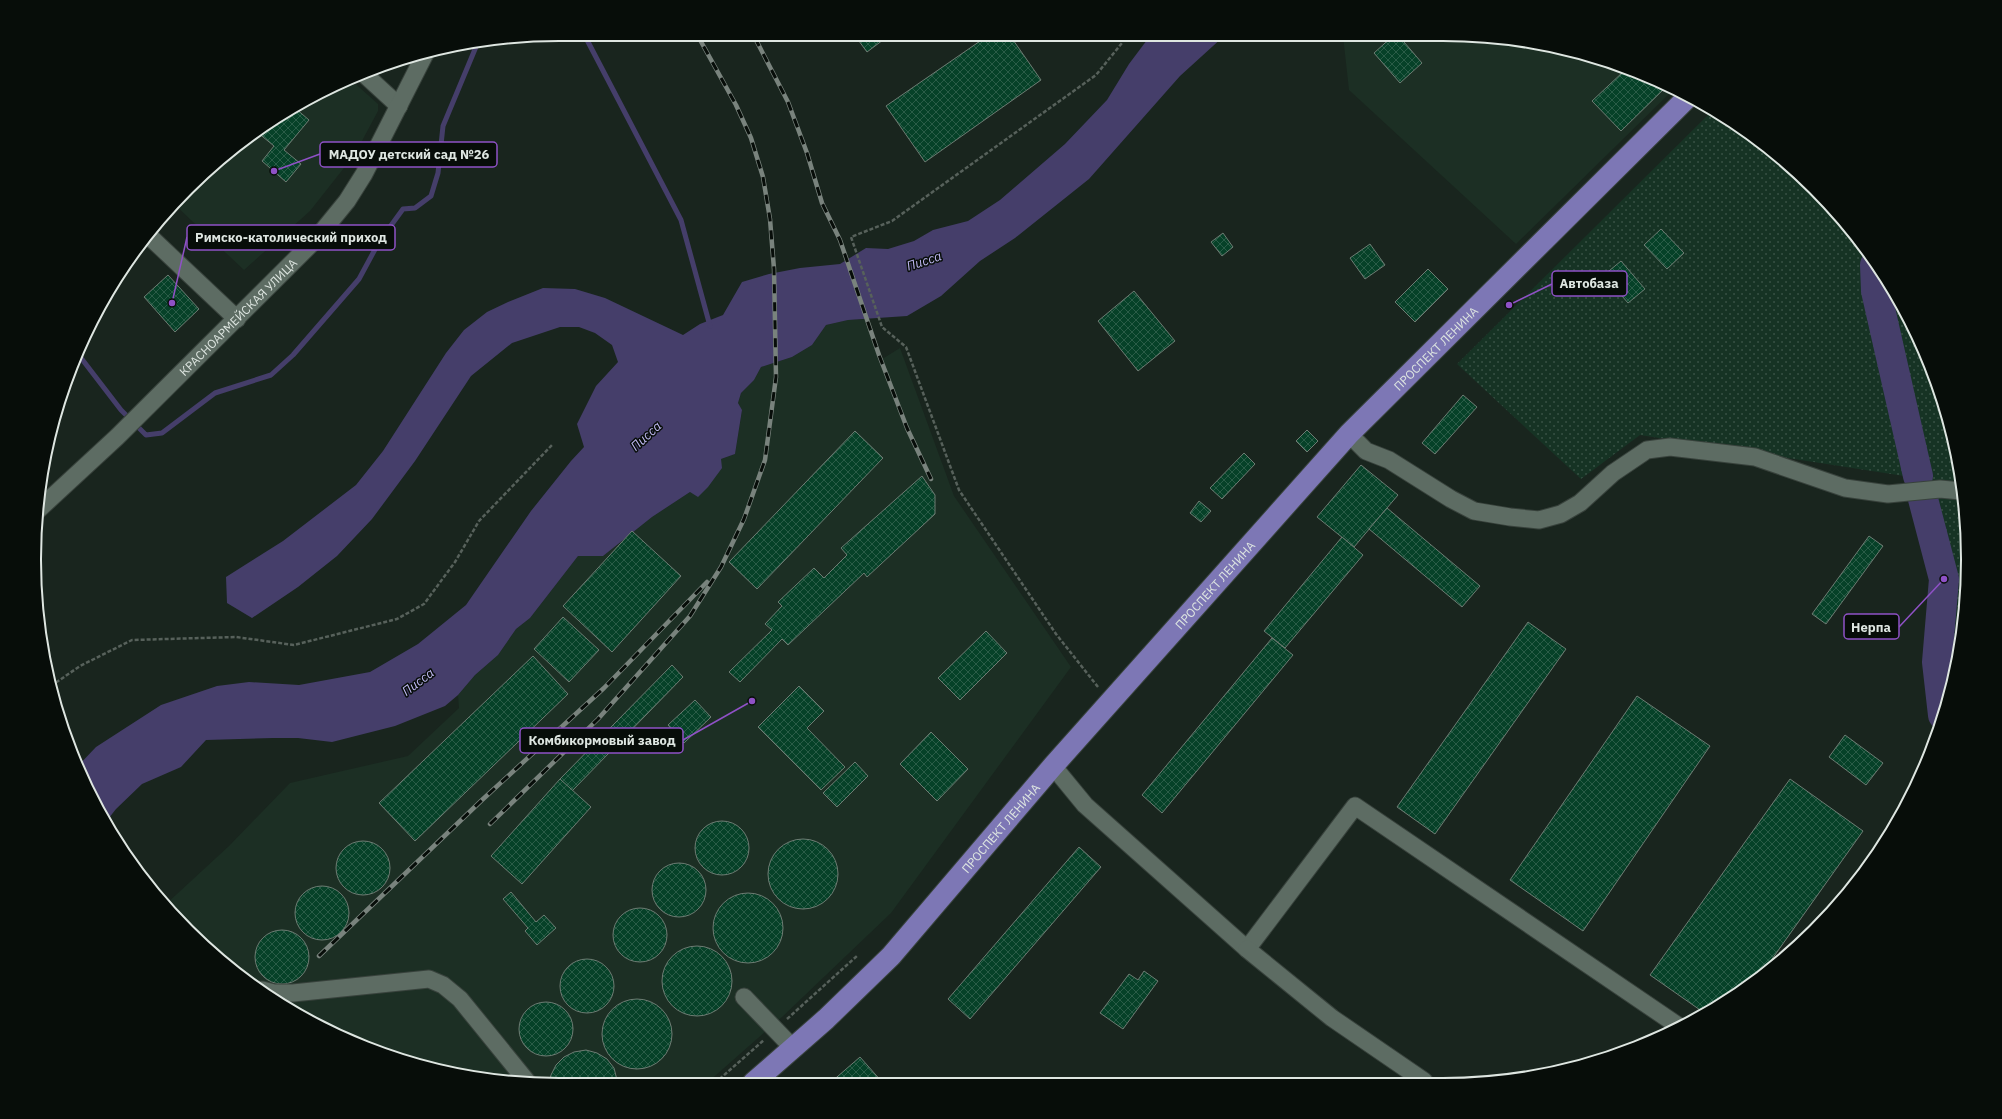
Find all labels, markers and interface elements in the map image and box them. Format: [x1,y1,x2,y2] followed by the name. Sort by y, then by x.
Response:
[320,142,497,167] callout: МАДОУ детский сад №26
[329,146,490,163] text: МАДОУ детский сад №26
[187,225,395,250] callout: Римско-католический приход
[195,229,387,246] text: Римско-католический приход
[904,247,944,275] water label: Писса
[176,255,300,379] street label: КРАСНОАРМЕЙСКАЯ УЛИЦА
[1552,271,1627,296] callout: Автобаза
[1559,275,1619,292] text: Автобаза
[1390,303,1481,393] street label: ПРОСПЕКТ ЛЕНИНА
[627,417,665,455] water label: Писса
[1171,537,1258,632] street label: ПРОСПЕКТ ЛЕНИНА
[1844,614,1899,639] callout: Нерпа
[1851,619,1891,636] text: Нерпа
[398,664,438,700] water label: Писса
[520,728,683,753] callout: Комбикормовый завод
[529,732,676,749] text: Комбикормовый завод
[958,780,1043,876] street label: ПРОСПЕКТ ЛЕНИНА

